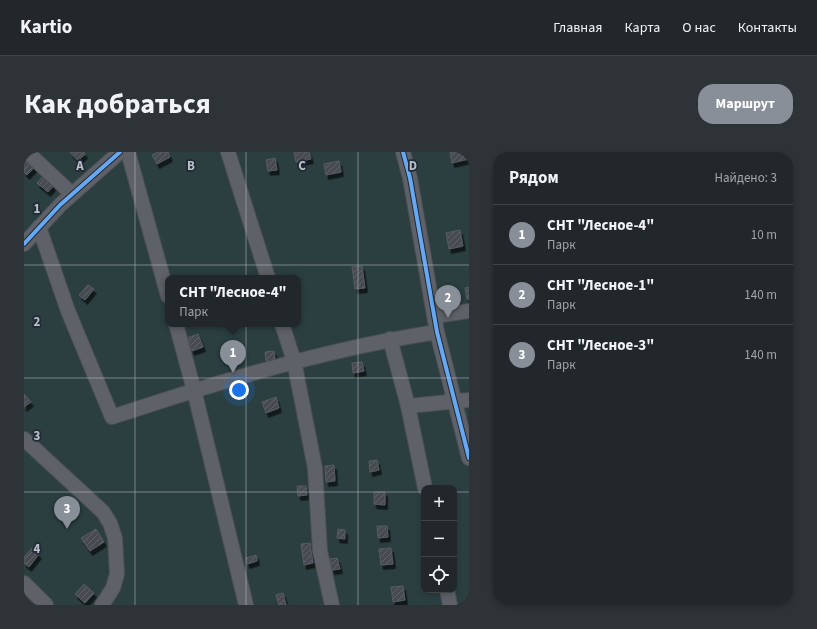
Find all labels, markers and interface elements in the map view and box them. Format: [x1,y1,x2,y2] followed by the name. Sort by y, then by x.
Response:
[20,14,72,41] text: Kartio
[553,18,602,38] text: Главная
[624,18,660,38] text: Карта
[682,18,716,38] text: О нас
[738,18,797,38] text: Контакты
[24,84,211,124] text: Как добраться
[698,84,793,124] button: Маршрут
[75,157,84,175] text: A
[187,157,195,175] text: B
[298,157,306,175] text: C
[409,157,417,175] text: D
[509,166,559,190] text: Рядом
[715,169,777,187] text: Найдено: 3
[34,200,41,218] text: 1
[547,215,654,236] text: СНТ "Лесное-4"
[519,226,525,244] text: 1
[751,226,777,244] text: 10 m
[547,236,576,254] text: Парк
[165,275,301,327] popup
[547,275,654,296] text: СНТ "Лесное-1"
[179,282,287,303] text: СНТ "Лесное-4"
[435,285,461,318] pin: 2
[519,286,525,304] text: 2
[744,286,777,304] text: 140 m
[547,296,576,314] text: Парк
[179,303,208,321] text: Парк
[34,313,41,331] text: 2
[547,335,654,356] text: СНТ "Лесное-3"
[220,340,246,373] pin: 1
[519,346,525,364] text: 3
[744,346,777,364] text: 140 m
[547,356,576,374] text: Парк
[229,380,249,400] your location
[34,427,41,445] text: 3
[421,485,457,593] map controls
[421,485,457,521] button: +
[54,496,80,529] pin: 3
[421,521,457,557] button: −
[34,540,41,558] text: 4
[421,557,457,593] button: locate

